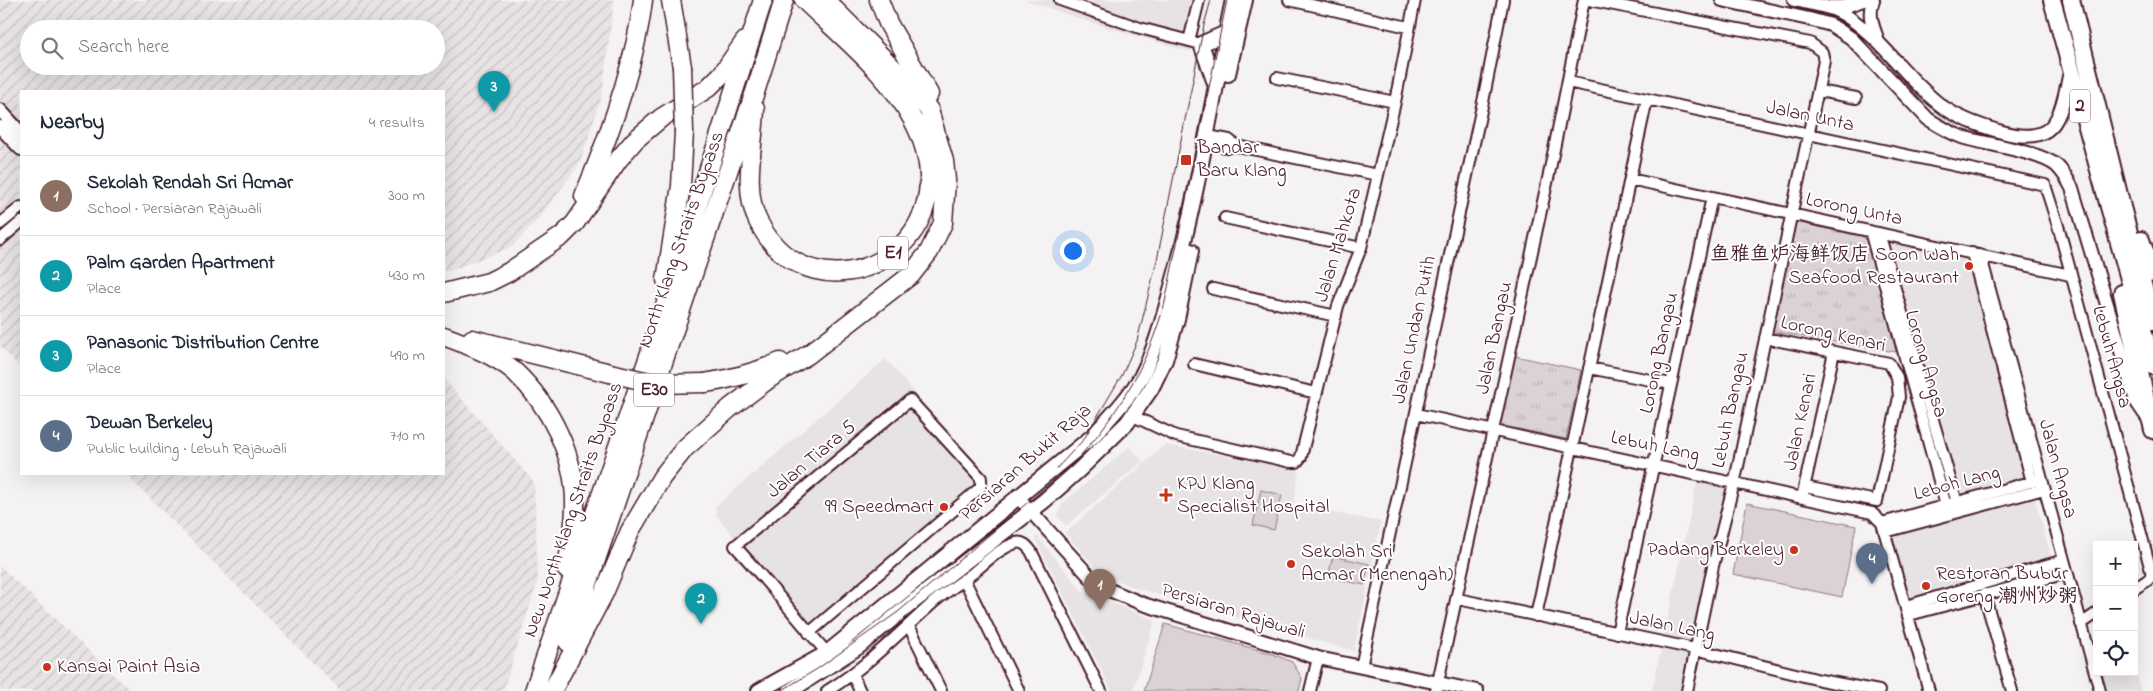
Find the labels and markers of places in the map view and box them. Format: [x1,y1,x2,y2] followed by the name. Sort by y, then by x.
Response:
[478,71,510,112] pin: 3
[1196,134,1287,187] place label: Bandar Baru Klang
[1179,153,1193,167] marker: Bandar Baru Klang
[1710,241,1959,293] place label: 鱼雅鱼炉海鲜饭店 Soon Wah Seafood Restaurant
[1963,260,1975,272] marker: 鱼雅鱼炉海鲜饭店 Soon Wah Seafood Restaurant
[1177,470,1329,522] place label: KPJ Klang Specialist Hospital
[1159,488,1173,502] marker: KPJ Klang Specialist Hospital
[825,493,934,522] place label: 99 Speedmart
[938,501,950,513] marker: 99 Speedmart
[1647,536,1784,566] place label: Padang Berkeley
[1301,538,1453,591] place label: Sekolah Sri Acmar (Menengah)
[1856,543,1888,584] pin: 4
[1788,544,1800,556] marker: Padang Berkeley
[1285,558,1297,570] marker: Sekolah Sri Acmar (Menengah)
[1936,560,2078,613] place label: Restoran Bubur Goreng 潮州炒粥
[1084,569,1116,610] pin: 1
[1920,580,1932,592] marker: Restoran Bubur Goreng 潮州炒粥
[685,583,717,624] pin: 2
[57,653,200,682] place label: Kansai Paint Asia
[41,661,53,673] marker: Kansai Paint Asia

